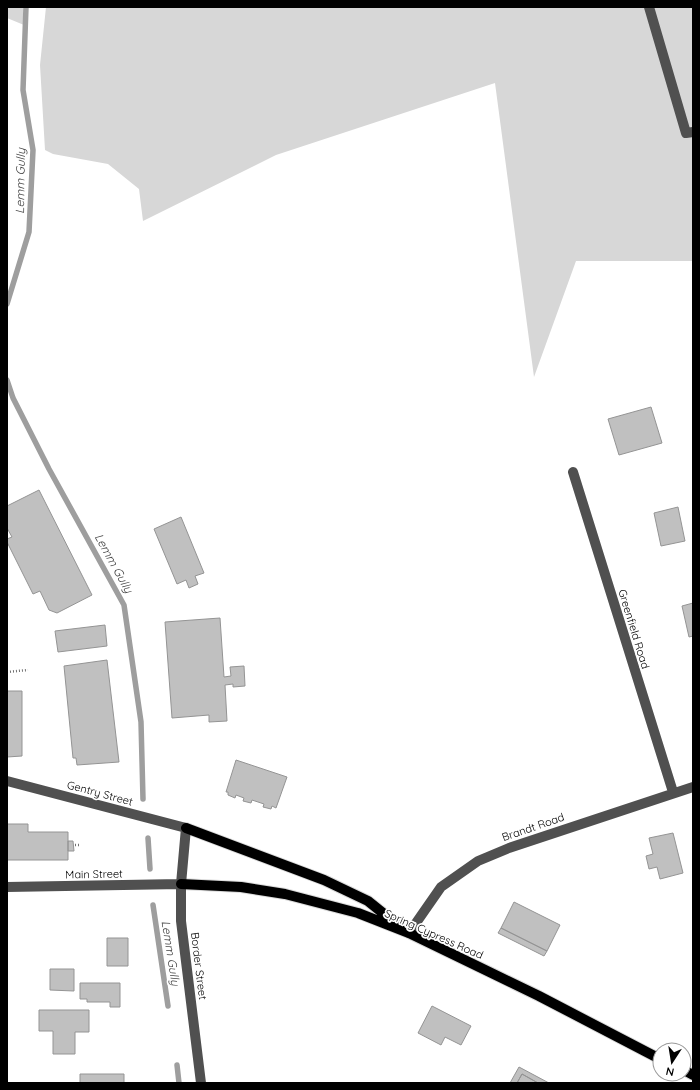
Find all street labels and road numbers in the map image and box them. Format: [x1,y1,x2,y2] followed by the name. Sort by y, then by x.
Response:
[615,588,653,670] street label: Greenfield Road
[66,778,135,809] street label: Gentry Street
[500,810,566,844] street label: Brandt Road
[65,866,123,882] street label: Main Street
[382,906,486,962] street label: Spring Cypress Road
[188,931,210,1001] street label: Border Street

